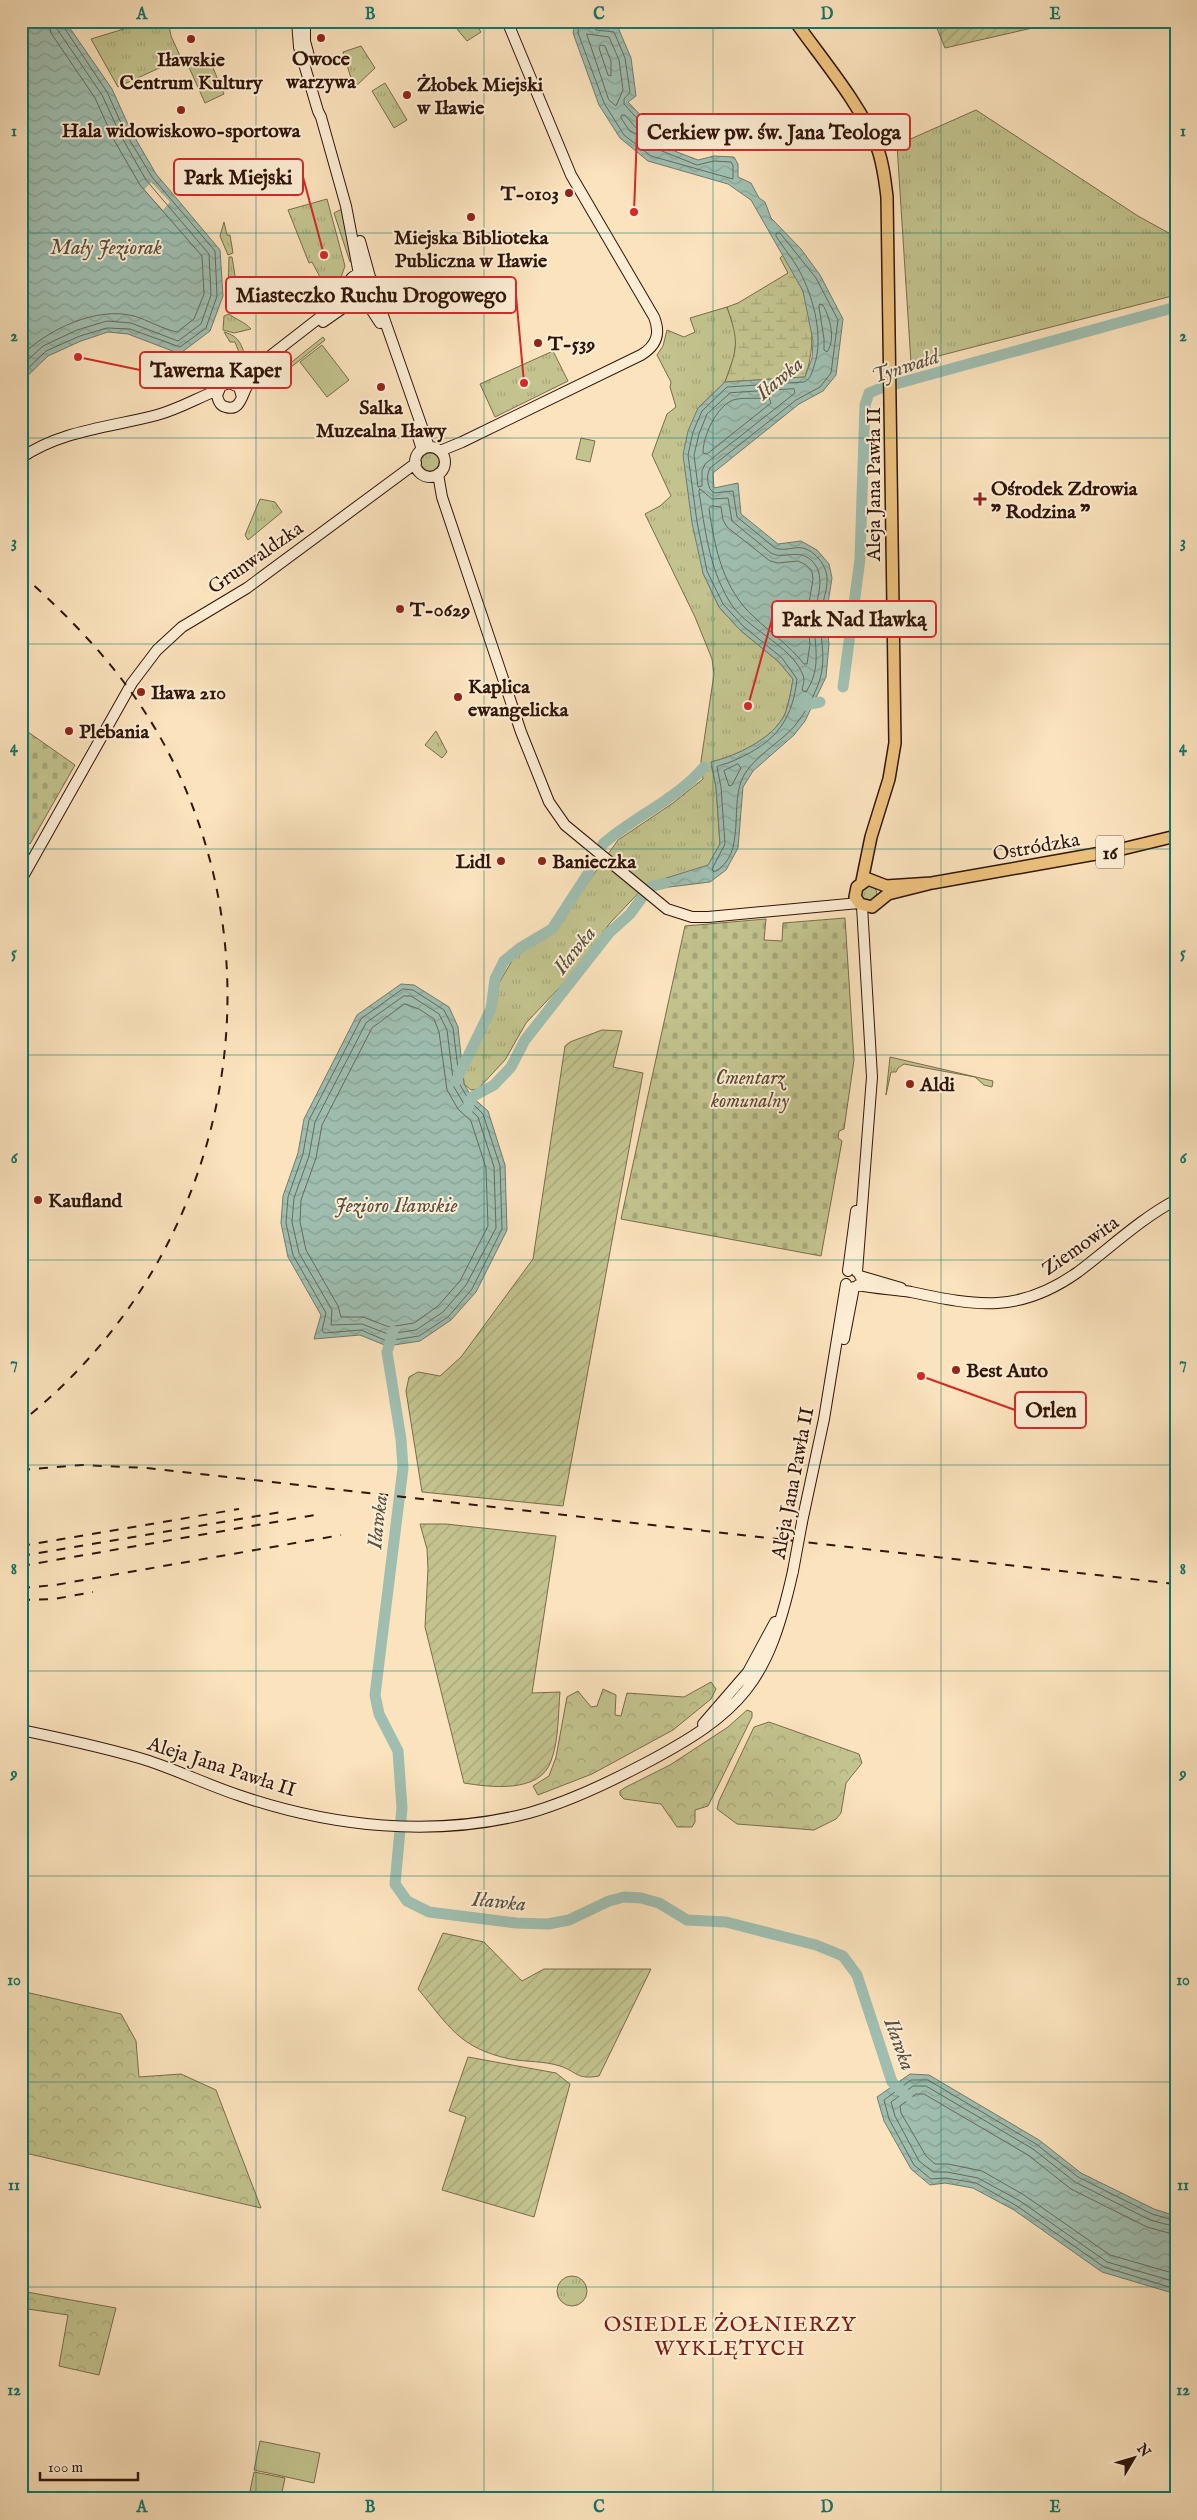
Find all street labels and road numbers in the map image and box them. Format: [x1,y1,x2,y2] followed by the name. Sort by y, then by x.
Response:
[862,406,887,562] street label: Aleja Jana Pawła II
[203,516,309,600] street label: Grunwaldzka
[991,827,1082,867] street label: Ostródzka
[1096,836,1124,869] road number: 16
[1038,1210,1125,1282] street label: Ziemowita
[766,1405,821,1562] street label: Aleja Jana Pawła II
[143,1731,299,1803] street label: Aleja Jana Pawła II

